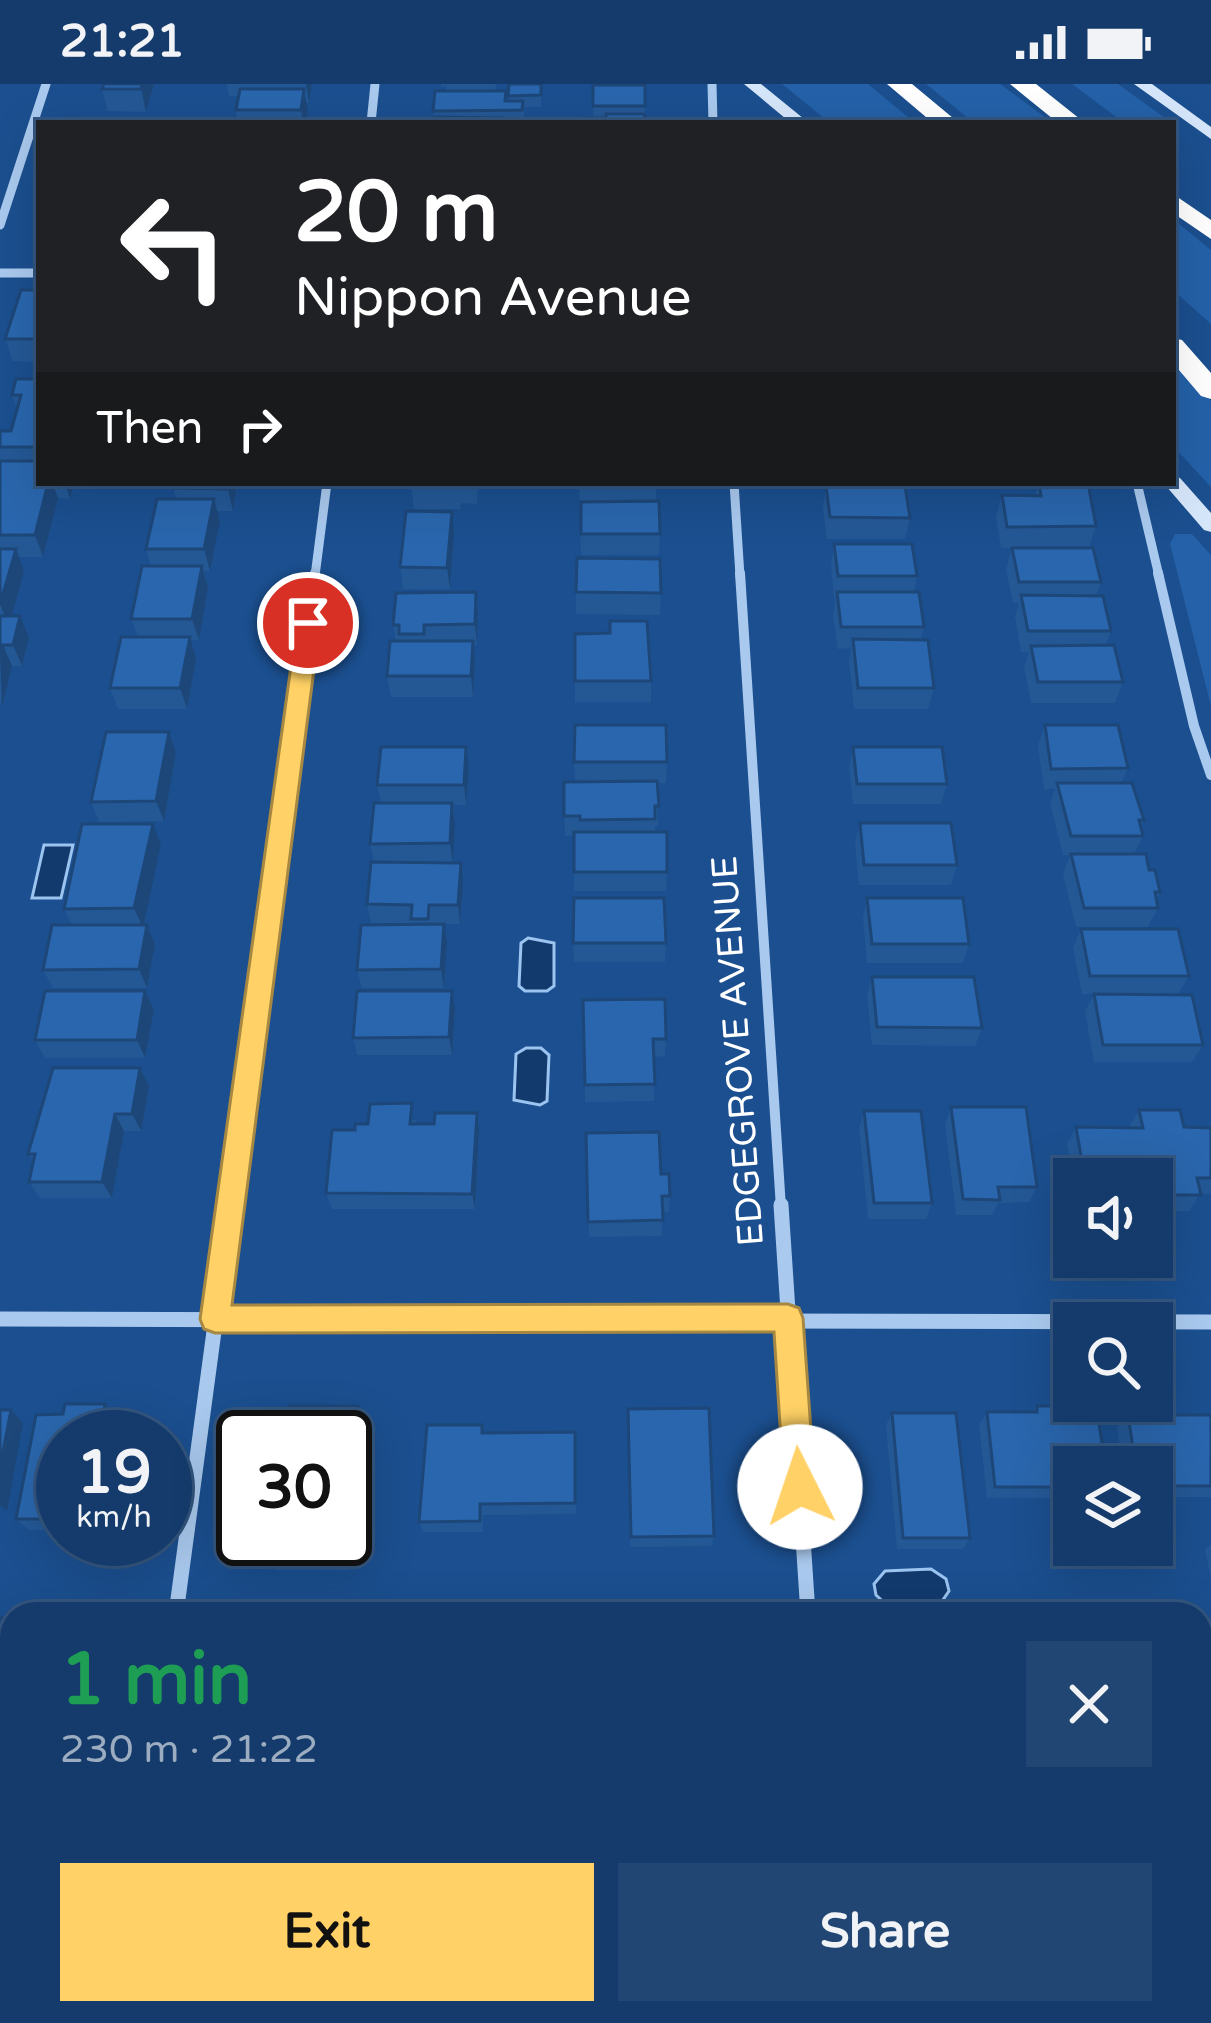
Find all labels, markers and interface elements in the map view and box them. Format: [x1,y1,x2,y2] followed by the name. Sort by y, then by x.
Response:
[60,15,185,69] text: 21:21
[294,163,498,264] text: 20 m
[96,168,252,324] icon: left
[294,265,691,330] text: Nippon Avenue
[227,396,293,462] icon: right
[96,402,203,456] text: Then
[257,572,359,674] pin
[275,590,341,656] icon: arrive
[703,854,773,1248] street label: EDGEGROVE AVENUE
[1053,1158,1173,1566] map controls
[1053,1158,1173,1278] button: sound
[1053,1302,1173,1422] button: search
[216,1410,372,1566] speed limit sign: 30
[737,1424,863,1550] position arrow
[76,1437,152,1509] text: 19
[1053,1446,1173,1566] button: layers
[76,1499,152,1536] text: km/h
[60,1637,252,1724] text: 1 min
[1026,1641,1152,1767] button: close
[60,1726,318,1773] text: 230 m · 21:22
[60,1863,594,2001] button: Exit
[618,1863,1152,2001] button: Share

